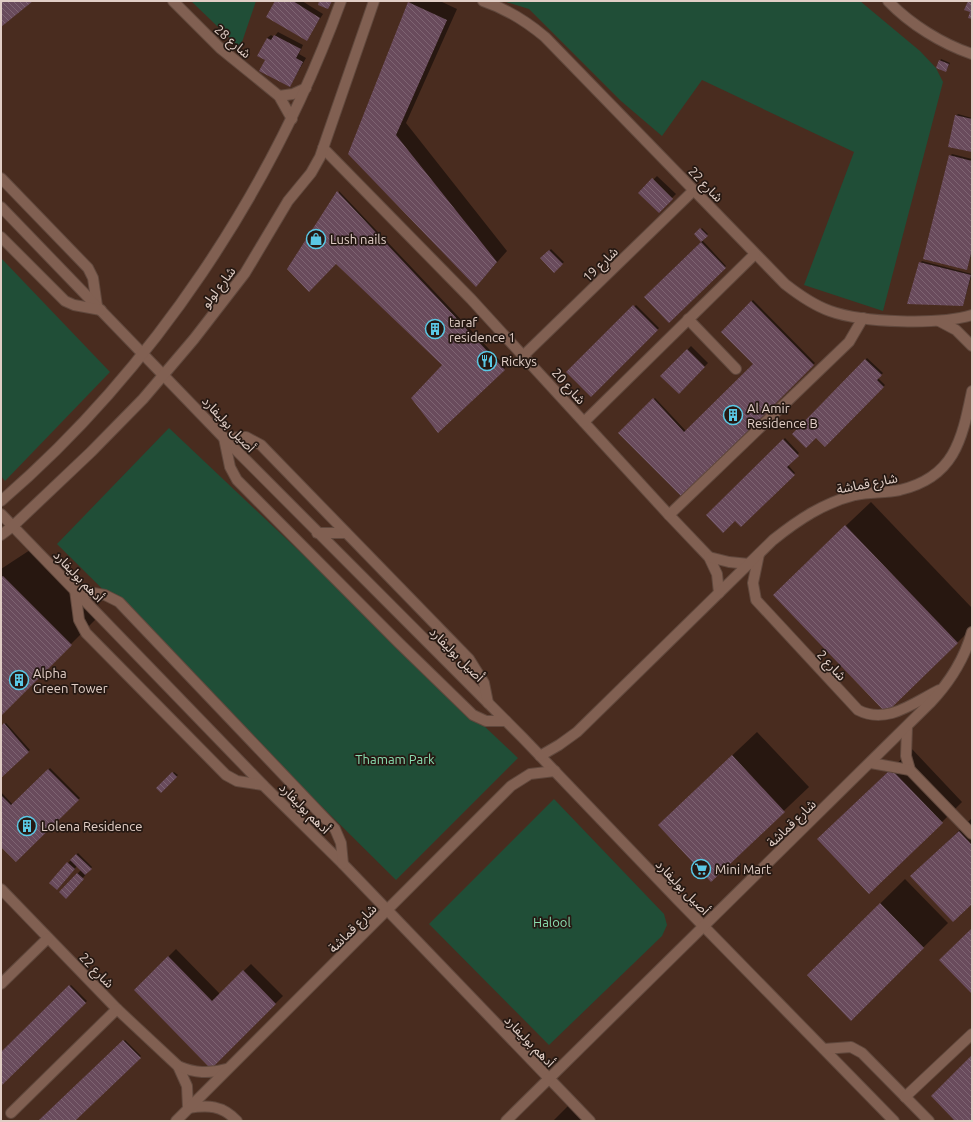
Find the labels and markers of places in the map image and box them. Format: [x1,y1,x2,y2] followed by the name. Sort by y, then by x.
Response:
[305,228,327,250] shop icon: Lush nails
[330,232,387,246] place label: Lush nails
[449,315,516,344] place label: taraf residence 1
[424,318,446,340] building icon: taraf residence 1
[476,350,498,372] restaurant icon: Rickys
[501,354,537,368] place label: Rickys
[747,401,818,430] place label: Al Amir Residence B
[722,404,744,426] building icon: Al Amir Residence B
[33,666,108,695] place label: Alpha Green Tower
[8,669,30,691] building icon: Alpha Green Tower
[16,815,38,837] building icon: Lolena Residence
[41,819,142,833] place label: Lolena Residence
[690,858,712,880] supermarket icon: Mini Mart
[715,862,771,876] place label: Mini Mart

